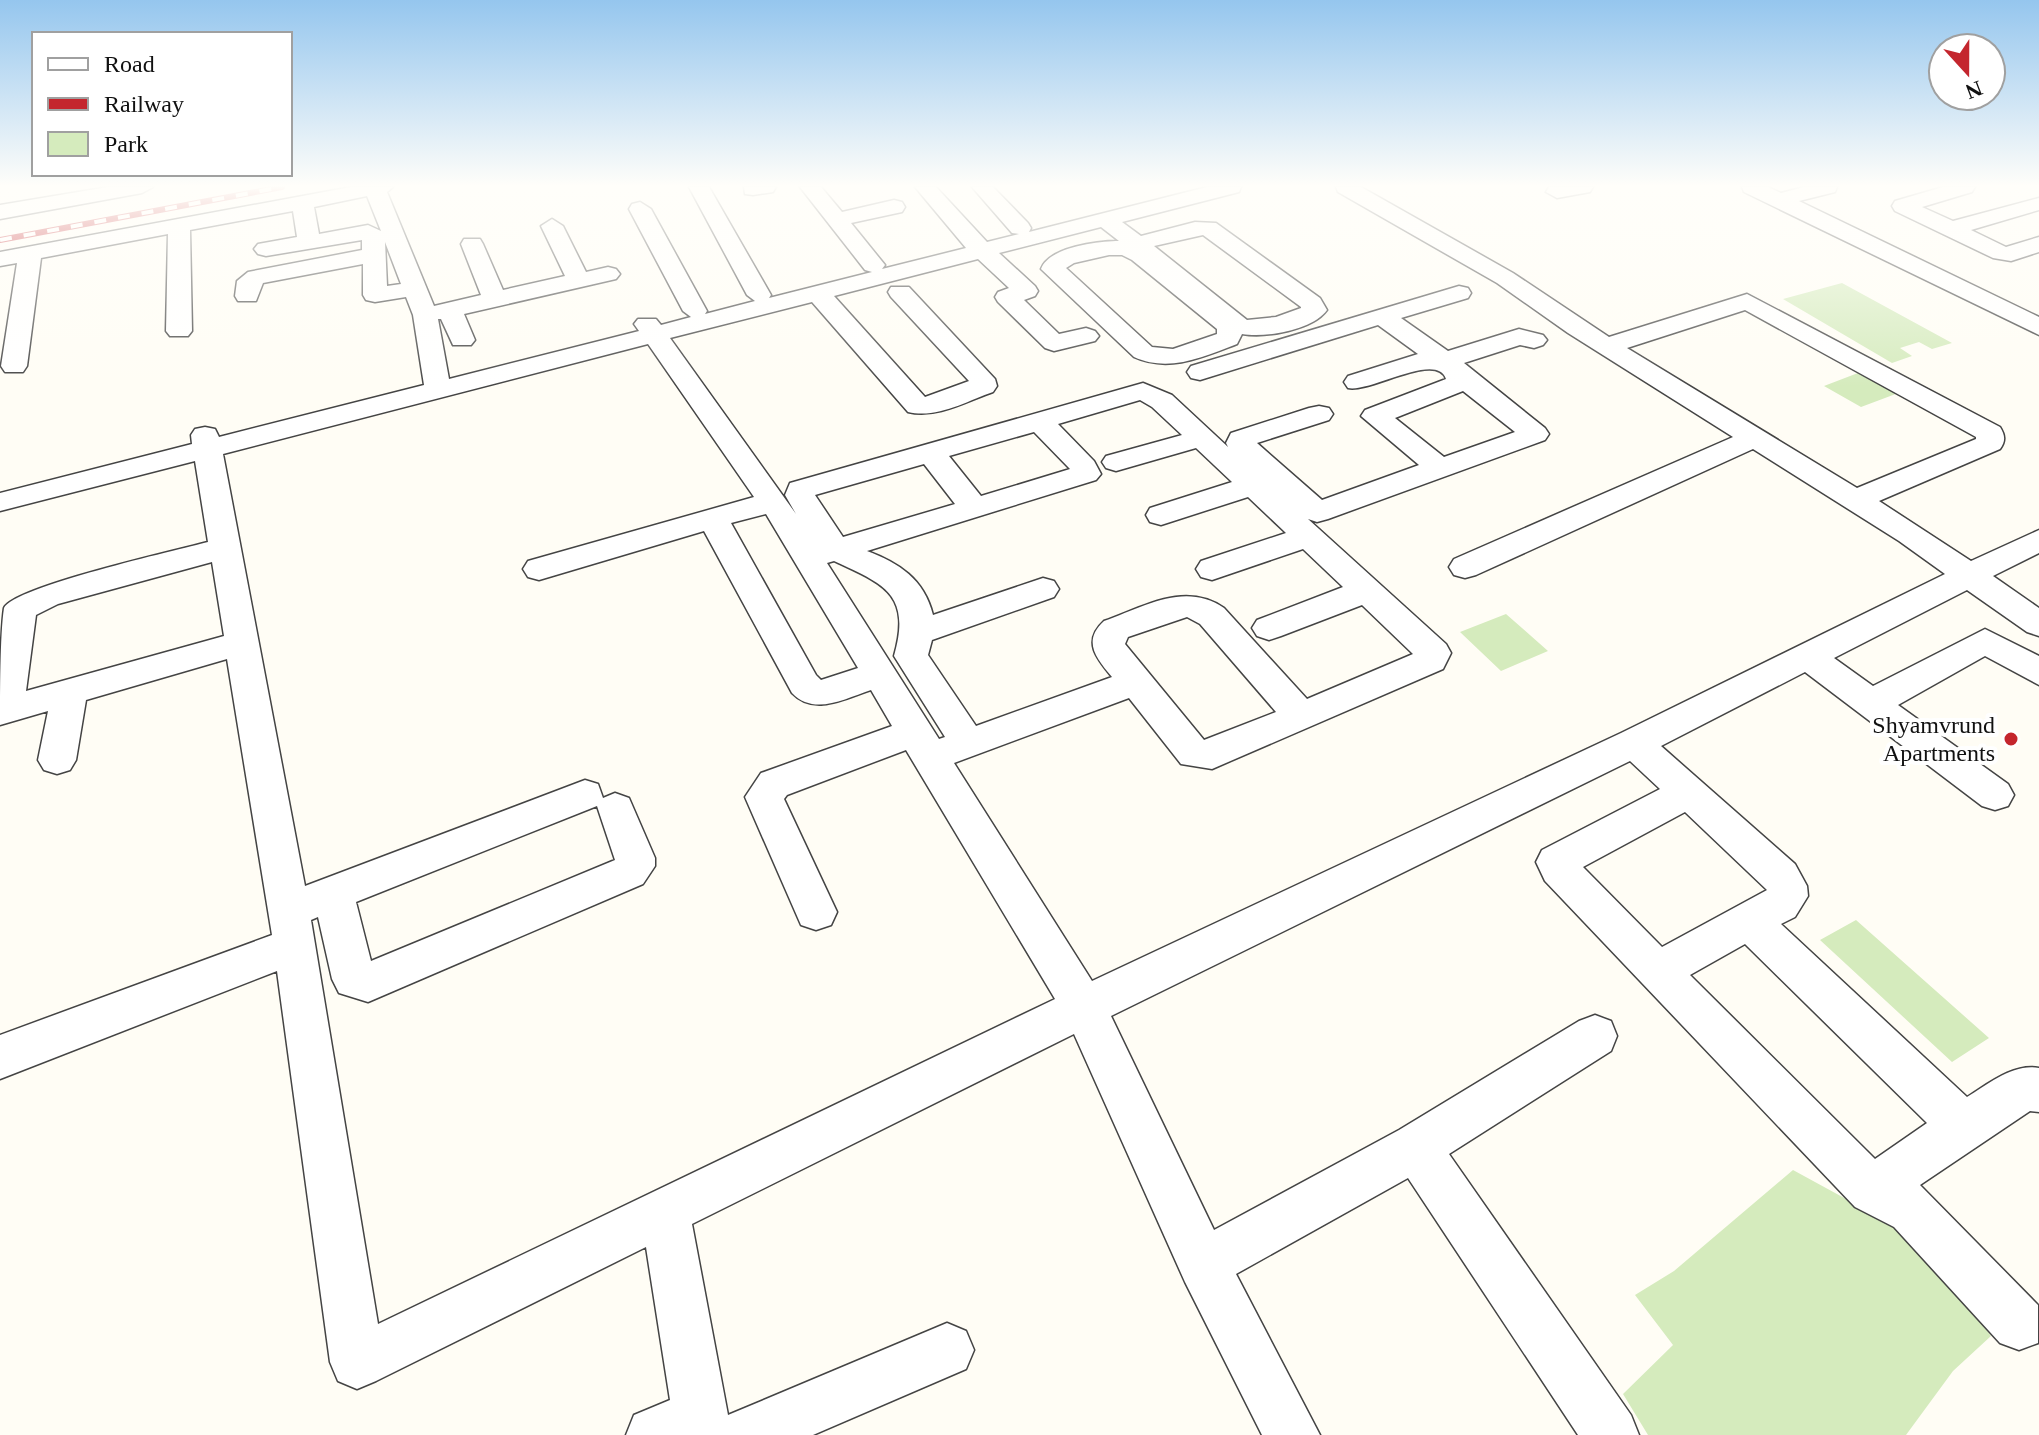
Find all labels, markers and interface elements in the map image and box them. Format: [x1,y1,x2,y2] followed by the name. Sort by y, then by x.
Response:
[32,32,292,176] legend
[1927,32,2007,112] north arrow
[104,51,155,77] text: Road
[1962,76,1986,105] text: N
[104,91,184,117] text: Railway
[104,131,148,157] text: Park
[1872,712,1995,766] place label: Shyamvrund Apartments
[2002,730,2020,748] marker: Shyamvrund Apartments

